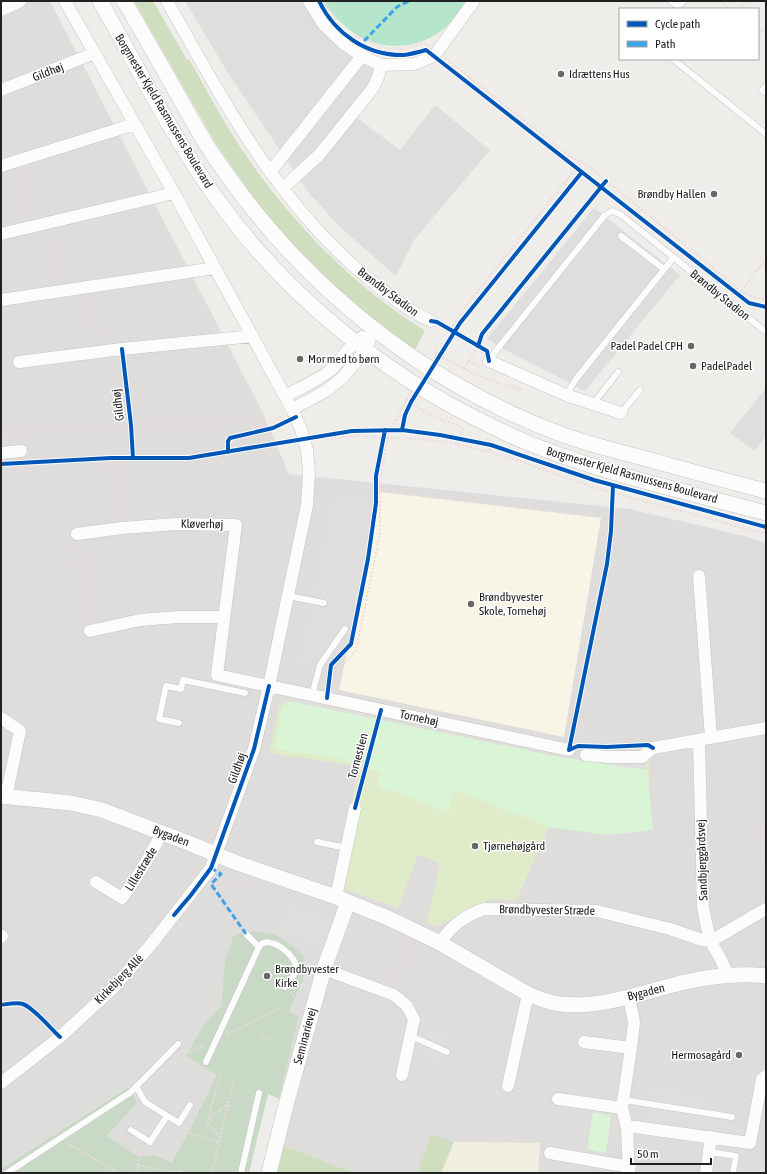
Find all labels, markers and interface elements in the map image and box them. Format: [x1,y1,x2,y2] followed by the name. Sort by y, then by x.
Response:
[619,8,759,60] legend
[655,17,700,31] text: Cycle path
[112,31,216,191] street label: Borgmester Kjeld Rasmussens Boulevard
[655,37,676,51] text: Path
[31,60,65,84] street label: Gildhøj
[569,67,630,81] place label: Idrættens Hus
[556,69,566,79] marker: Idrættens Hus
[637,187,706,201] place label: Brøndby Hallen
[709,189,719,199] marker: Brøndby Hallen
[355,265,421,319] street label: Brøndby Stadion
[687,267,753,323] street label: Brøndby Stadion
[610,339,683,353] place label: Padel Padel CPH
[686,341,696,351] marker: Padel Padel CPH
[308,352,380,366] place label: Mor med to børn
[295,354,305,364] marker: Mor med to børn
[701,359,753,373] place label: PadelPadel
[688,361,698,371] marker: PadelPadel
[109,388,127,422] street label: Gildhøj
[545,444,719,506] street label: Borgmester Kjeld Rasmussens Boulevard
[181,517,223,531] street label: Kløverhøj
[479,590,546,618] place label: Brøndbyvester Skole, Tornehøj
[466,599,476,609] marker: Brøndbyvester Skole, Tornehøj
[398,707,440,729] street label: Tornehøj
[345,732,371,780] street label: Tornestien
[225,751,249,785] street label: Gildhøj
[694,819,710,901] street label: Sandbjerggårdsvej
[151,823,191,849] street label: Bygaden
[483,839,545,853] place label: Tjørnehøjgård
[470,841,480,851] marker: Tjørnehøjgård
[122,845,160,893] street label: Lillestræde
[499,902,595,918] street label: Brøndbyvester Stræde
[92,951,146,1007] street label: Kirkebjerg Allé
[275,962,339,990] place label: Brøndbyvester Kirke
[262,971,272,981] marker: Brøndbyvester Kirke
[626,981,666,1003] street label: Bygaden
[291,1006,319,1066] street label: Seminarievej
[671,1048,731,1062] place label: Hermosagård
[734,1050,744,1060] marker: Hermosagård
[631,1140,711,1166] scale bar
[637,1147,659,1161] text: 50 m

